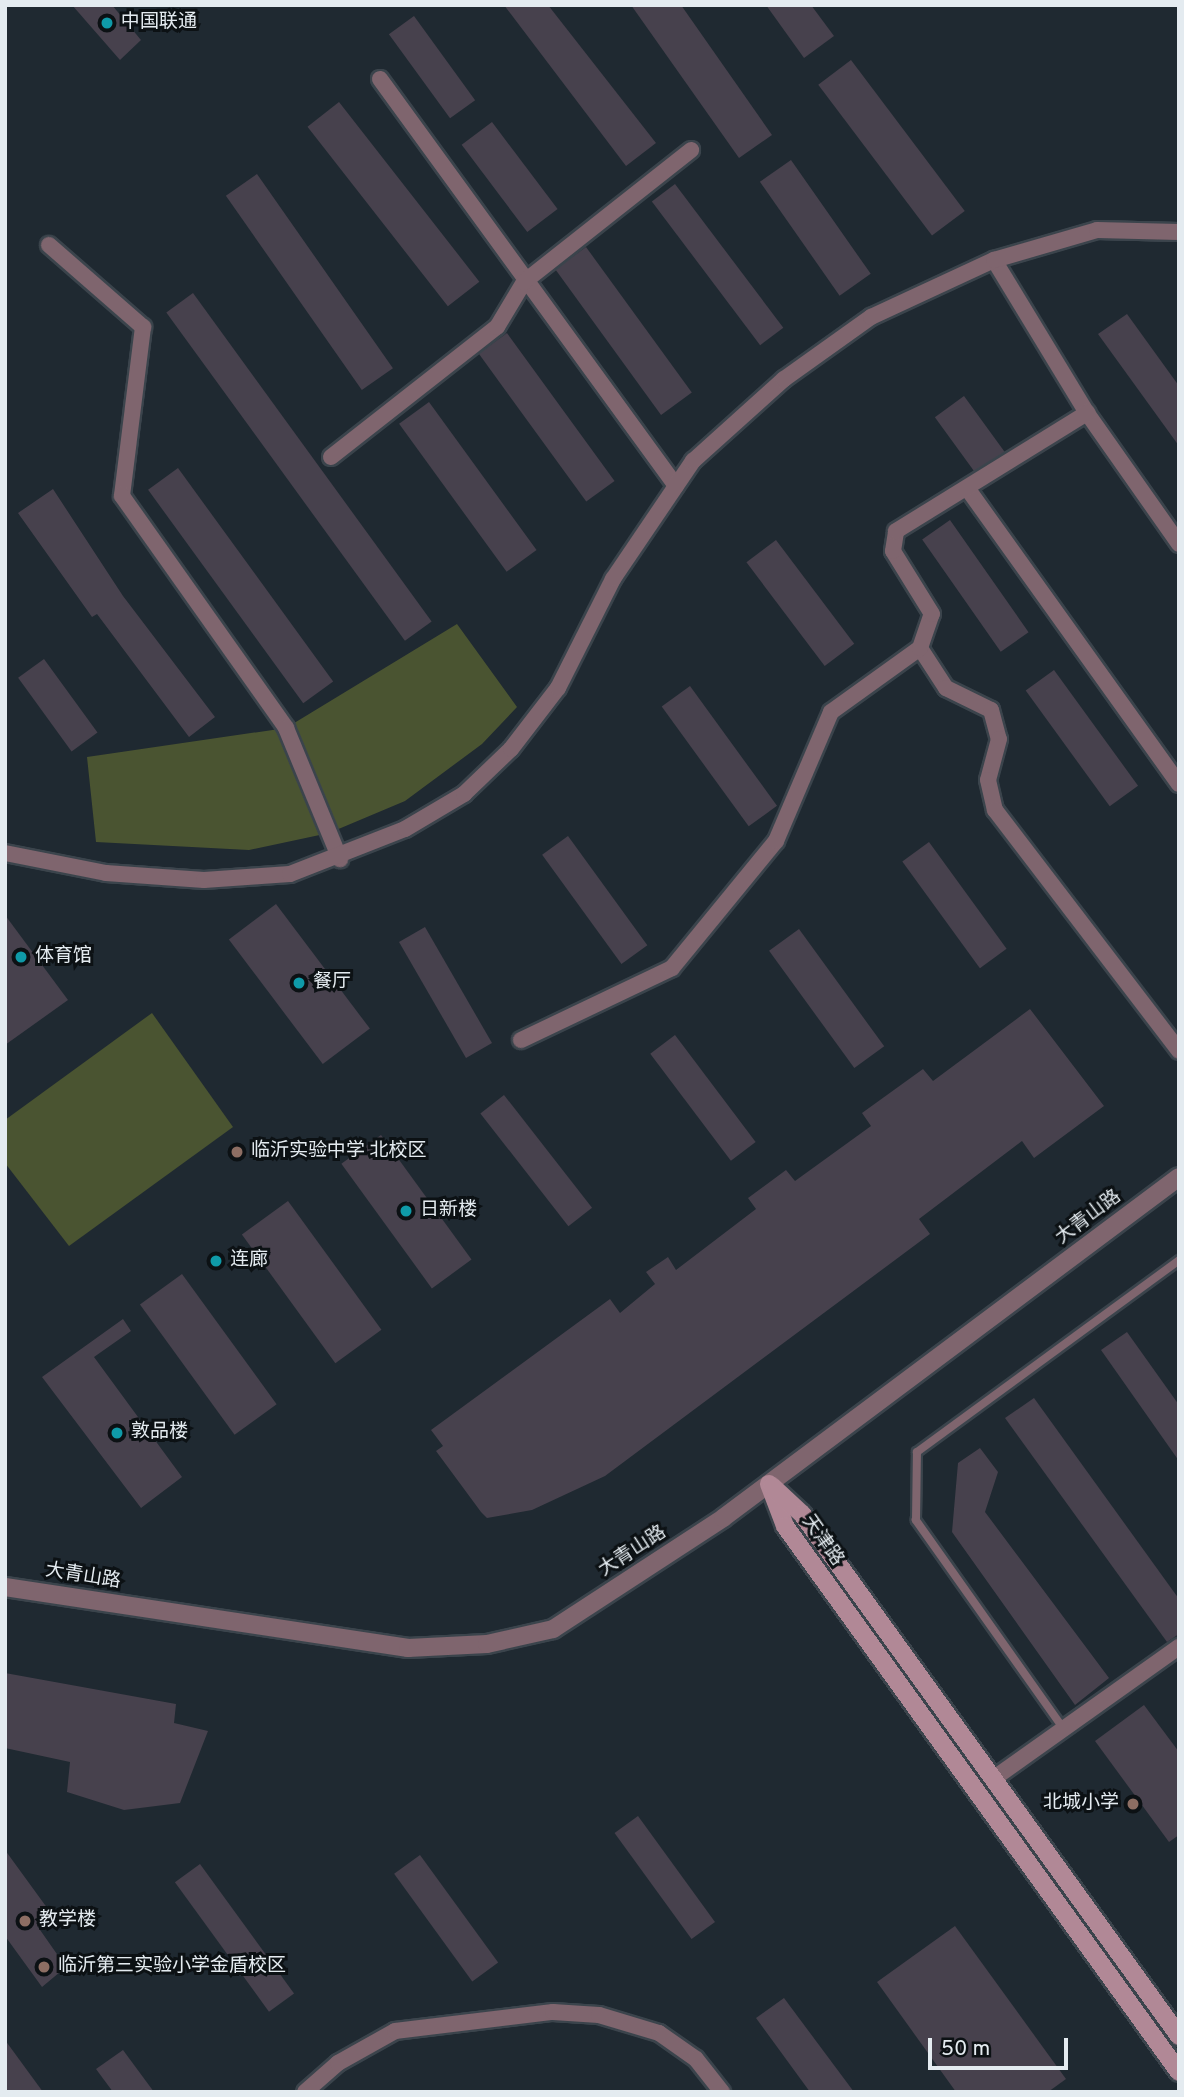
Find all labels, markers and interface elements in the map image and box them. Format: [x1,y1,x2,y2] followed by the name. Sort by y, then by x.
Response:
[121,12,197,34] place label: 中国联通
[99,15,115,31] marker: 中国联通
[35,946,92,968] place label: 体育馆
[13,949,29,965] marker: 体育馆
[313,972,351,994] place label: 餐厅
[291,975,307,991] marker: 餐厅
[251,1141,426,1163] place label: 临沂实验中学 北校区
[229,1144,245,1160] marker: 临沂实验中学 北校区
[1052,1186,1126,1250] street label: 大青山路
[420,1200,477,1222] place label: 日新楼
[398,1203,414,1219] marker: 日新楼
[230,1250,268,1272] place label: 连廊
[208,1253,224,1269] marker: 连廊
[131,1422,188,1444] place label: 敦品楼
[109,1425,125,1441] marker: 敦品楼
[796,1511,848,1571] street label: 天津路
[595,1522,671,1582] street label: 大青山路
[44,1560,122,1594] street label: 大青山路
[1043,1793,1119,1815] place label: 北城小学
[1125,1796,1141,1812] marker: 北城小学
[39,1910,96,1932] place label: 教学楼
[17,1913,33,1929] marker: 教学楼
[58,1956,286,1978] place label: 临沂第三实验小学金盾校区
[36,1959,52,1975] marker: 临沂第三实验小学金盾校区
[932,2024,1072,2068] scale bar
[941,2036,990,2063] text: 50 m

